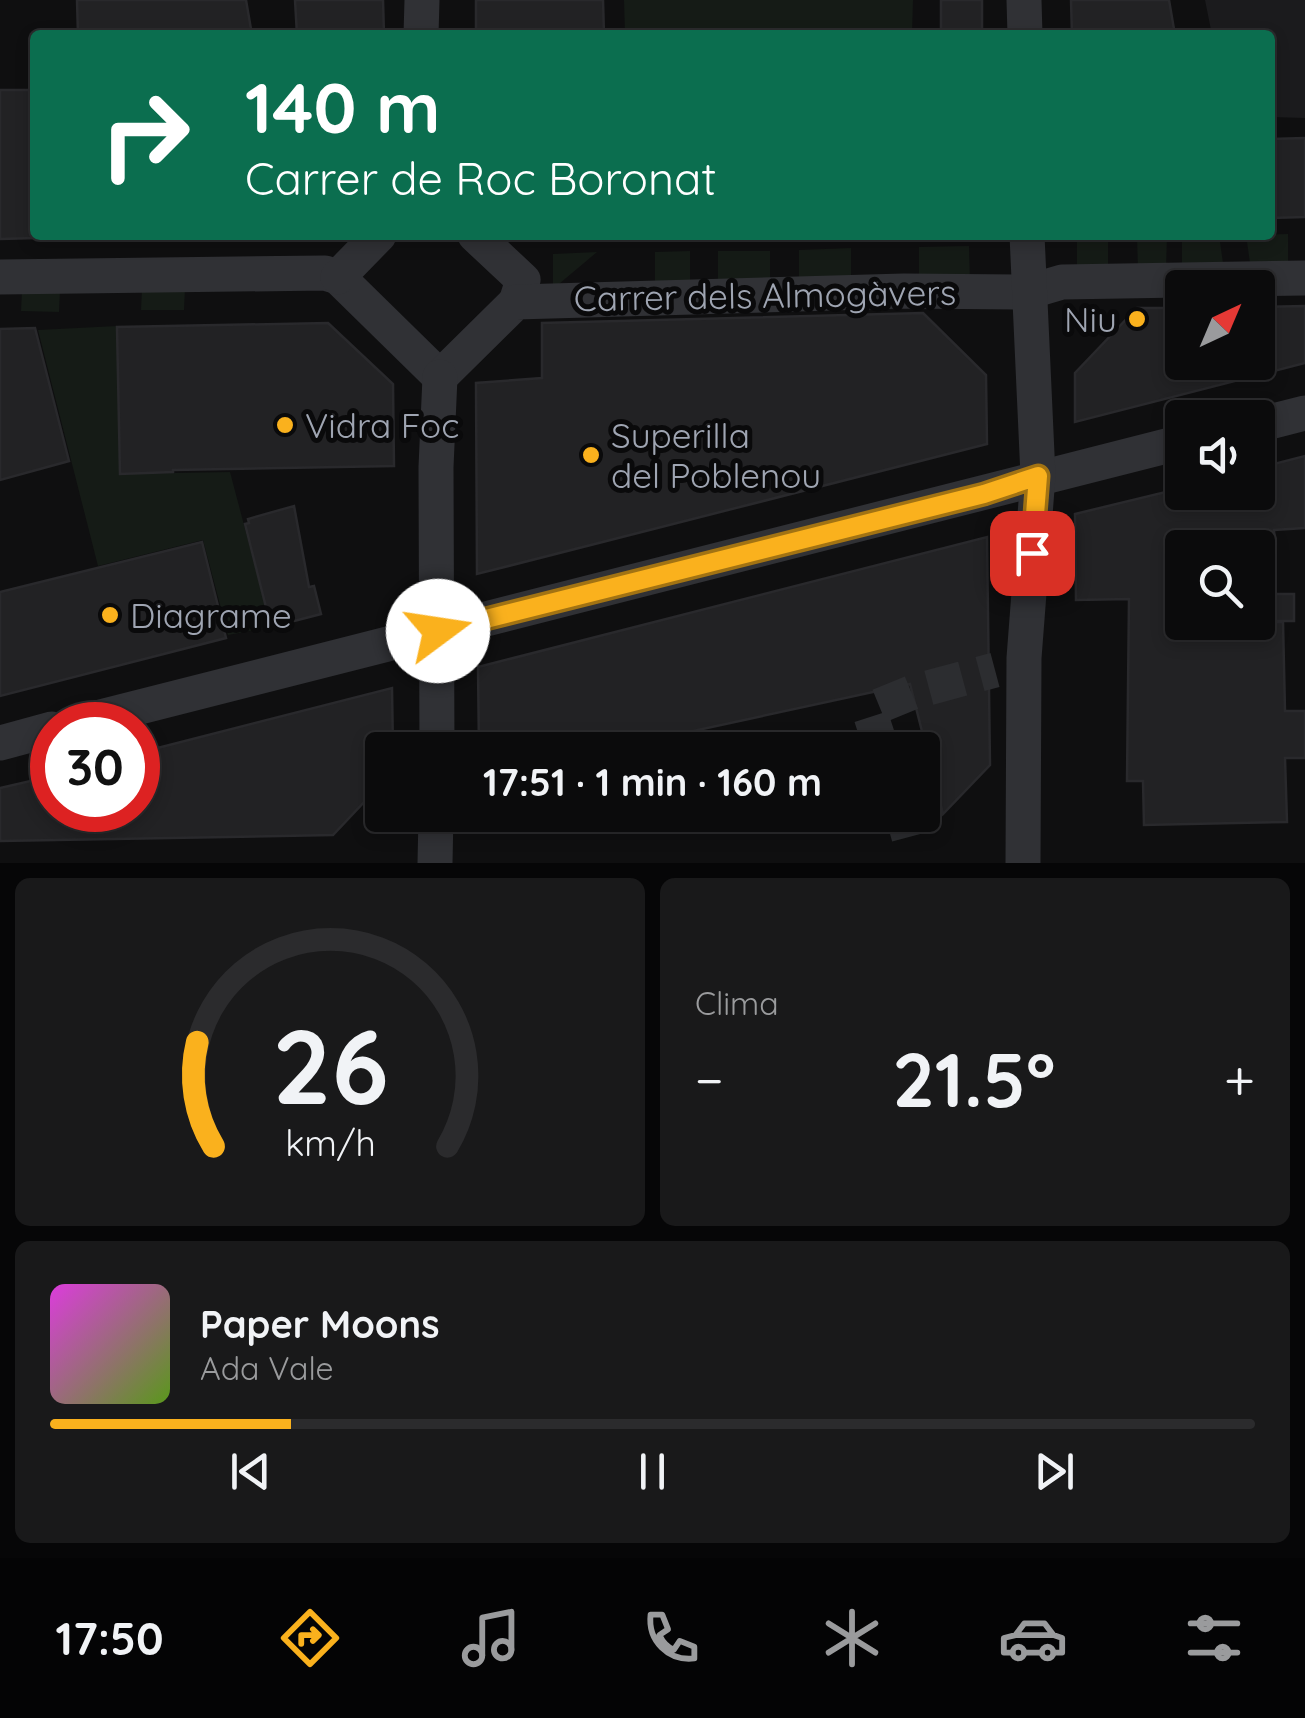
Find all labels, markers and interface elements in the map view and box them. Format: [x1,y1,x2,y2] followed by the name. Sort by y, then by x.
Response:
[245,63,441,151] text: 140 m
[80,70,210,200] icon: right
[245,150,717,206] text: Carrer de Roc Boronat
[574,270,956,320] street label: Carrer dels Almogàvers
[1165,270,1275,380] north arrow
[1165,270,1275,640] map controls
[1064,297,1117,341] place label: Niu
[1126,308,1148,330] marker: Niu
[1165,400,1275,510] button: sound
[305,403,459,447] place label: Vidra Foc
[611,413,821,497] place label: Superilla del Poblenou
[274,414,296,436] marker: Vidra Foc
[580,444,602,466] marker: Superilla del Poblenou
[990,511,1075,596] pin
[1005,526,1060,581] icon: arrive
[1165,530,1275,640] button: search
[386,579,490,683] position arrow
[130,593,292,637] place label: Diagrame
[99,604,121,626] marker: Diagrame
[30,702,160,832] speed limit sign: 30
[483,758,822,806] text: 17:51 · 1 min · 160 m
[695,983,779,1023] text: Clima
[272,1000,388,1130] text: 26
[892,1032,1055,1126] text: 21.5°
[695,1045,724,1114] text: −
[1224,1045,1255,1114] text: +
[285,1120,375,1165] text: km/h
[200,1300,440,1348] text: Paper Moons
[200,1348,334,1388] text: Ada Vale
[223,1444,278,1499] icon: previous
[625,1444,680,1499] icon: pause
[1027,1444,1082,1499] icon: next
[275,1603,345,1673] icon: directions
[456,1603,526,1673] icon: music
[636,1603,706,1673] icon: phone
[817,1603,887,1673] icon: climate
[998,1603,1068,1673] icon: car
[1179,1603,1249,1673] icon: filters
[55,1610,164,1666] text: 17:50

